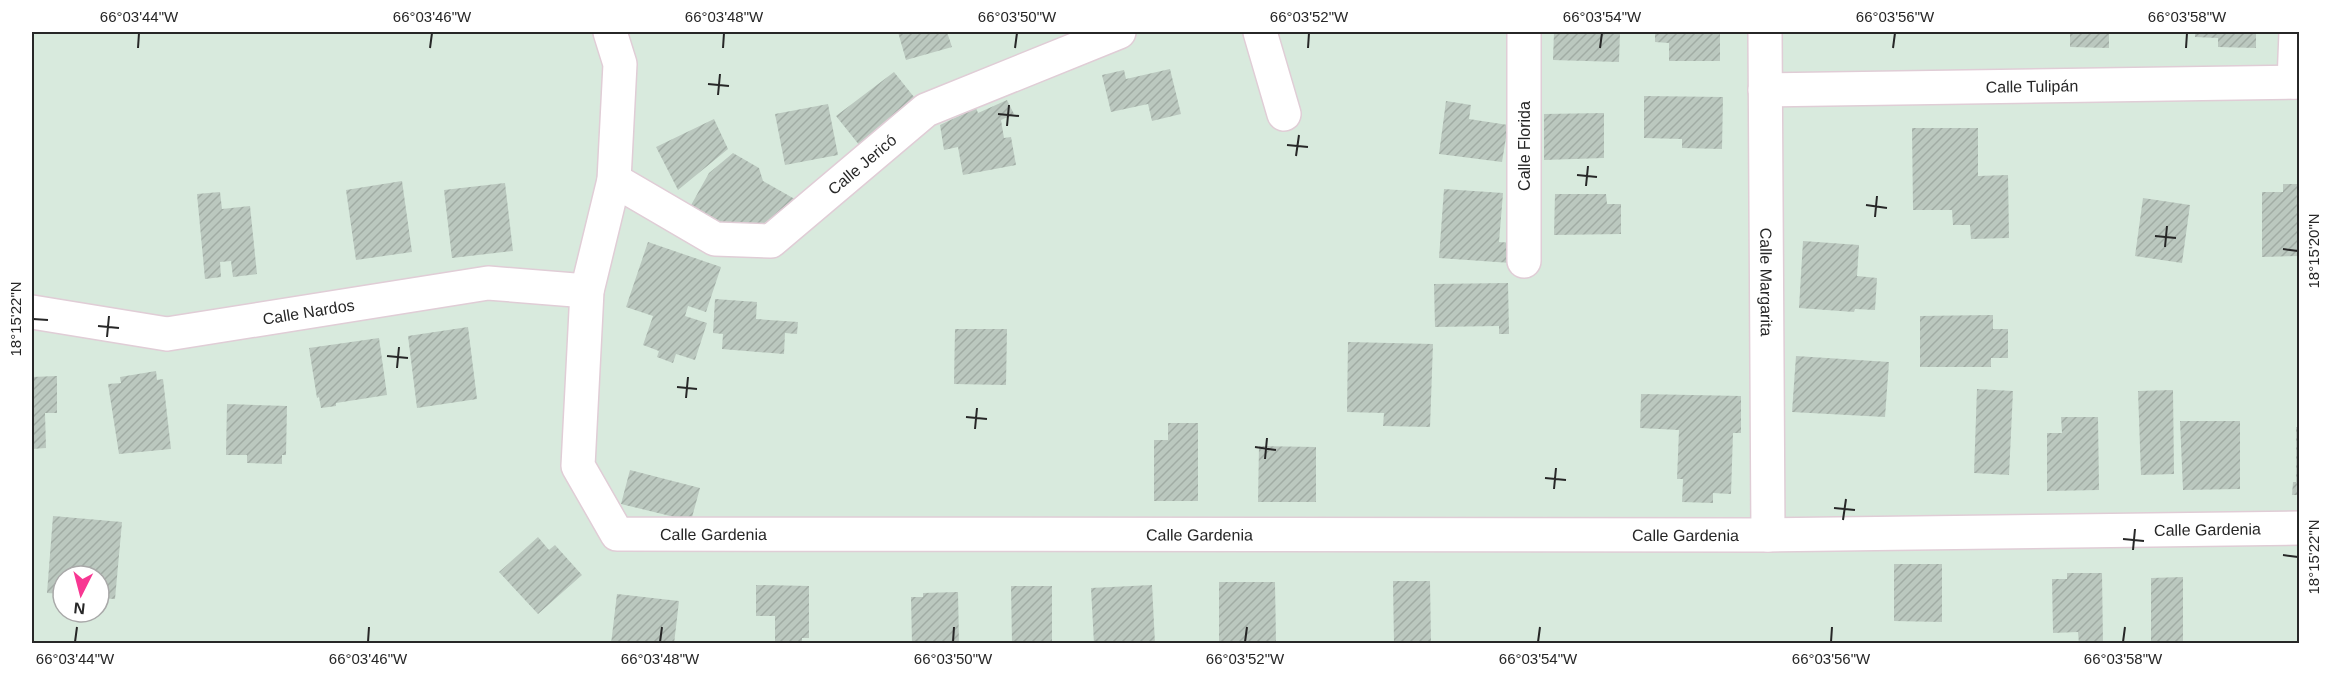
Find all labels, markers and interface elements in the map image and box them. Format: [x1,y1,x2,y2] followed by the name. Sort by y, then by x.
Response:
[100,8,179,25] text: 66°03'44"W
[393,8,472,25] text: 66°03'46"W
[685,8,764,25] text: 66°03'48"W
[978,8,1057,25] text: 66°03'50"W
[1270,8,1349,25] text: 66°03'52"W
[1563,8,1642,25] text: 66°03'54"W
[1856,8,1935,25] text: 66°03'56"W
[2148,8,2227,25] text: 66°03'58"W
[1986,77,2078,96] street label: Calle Tulipán
[1516,101,1533,191] street label: Calle Florida
[825,131,900,198] street label: Calle Jericó
[2305,213,2322,289] text: 18°15'20"N
[1757,228,1775,336] street label: Calle Margarita
[7,281,24,357] text: 18°15'22"N
[261,296,356,328] street label: Calle Nardos
[2305,519,2322,595] text: 18°15'22"N
[2154,521,2261,539] street label: Calle Gardenia
[660,526,767,543] street label: Calle Gardenia
[1146,526,1253,544] street label: Calle Gardenia
[1632,527,1739,544] street label: Calle Gardenia
[51,564,111,624] north arrow
[73,599,86,617] text: N
[36,650,115,667] text: 66°03'44"W
[329,650,408,667] text: 66°03'46"W
[621,650,700,667] text: 66°03'48"W
[914,650,993,667] text: 66°03'50"W
[1206,650,1285,667] text: 66°03'52"W
[1499,650,1578,667] text: 66°03'54"W
[1792,650,1871,667] text: 66°03'56"W
[2084,650,2163,667] text: 66°03'58"W

